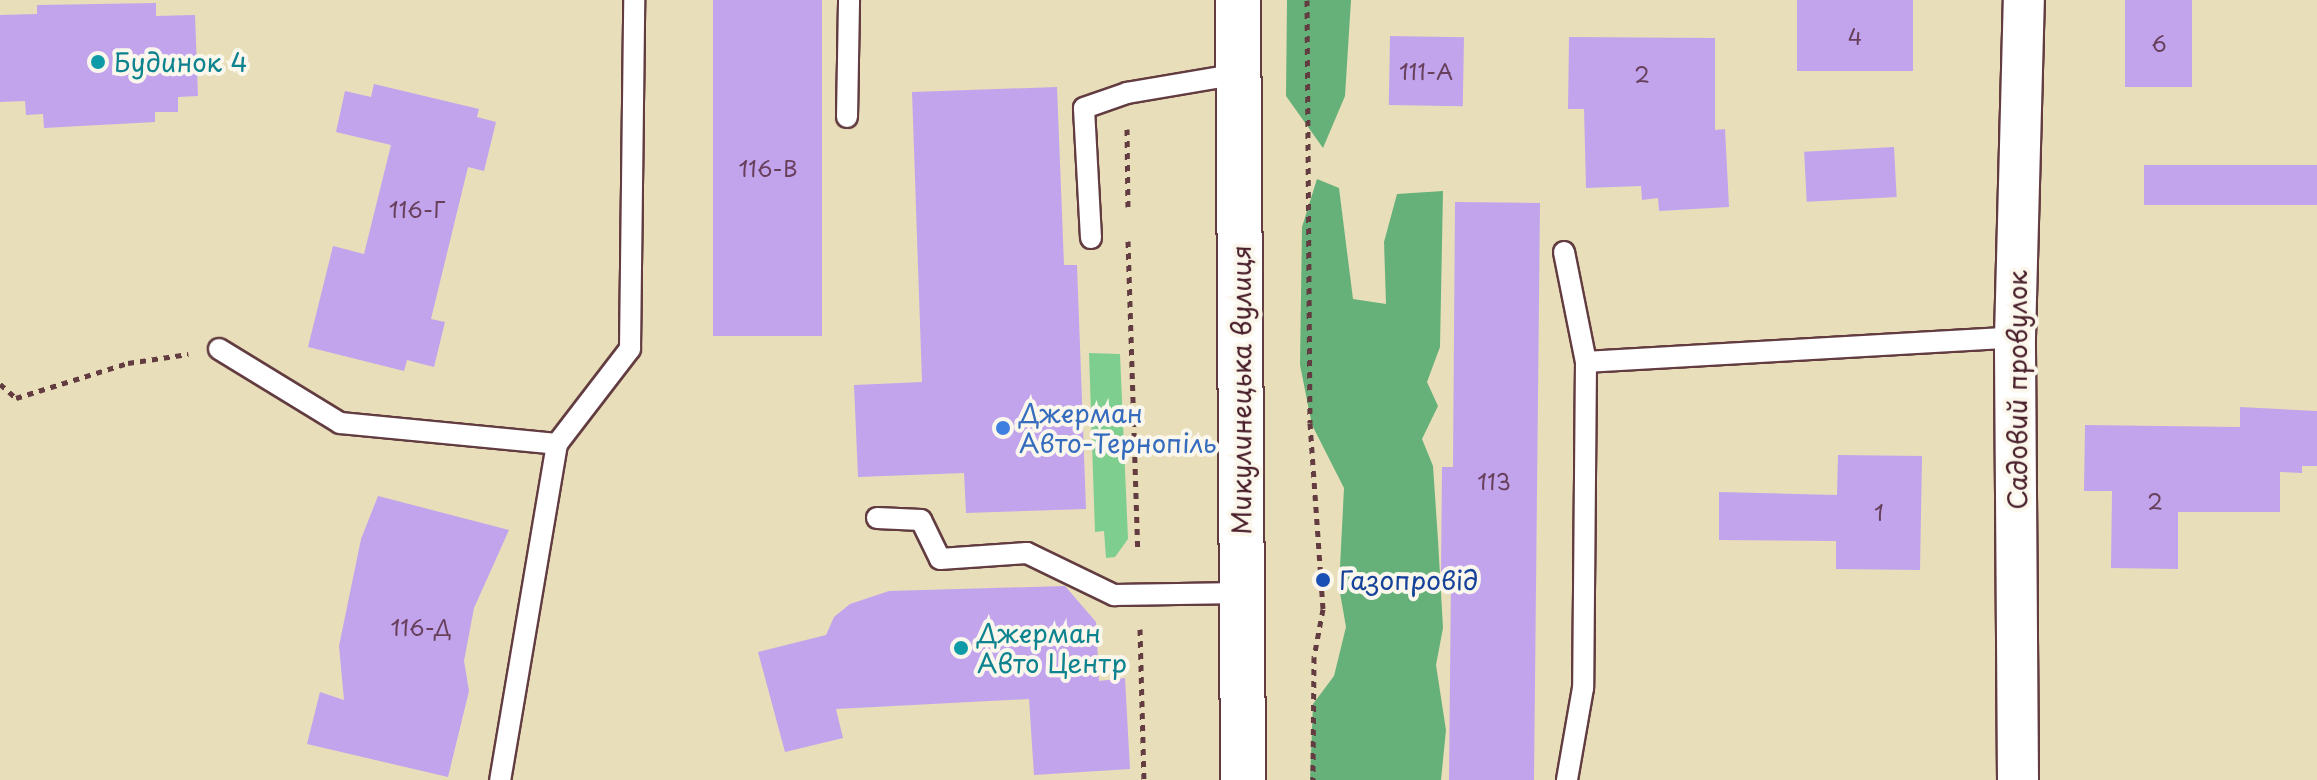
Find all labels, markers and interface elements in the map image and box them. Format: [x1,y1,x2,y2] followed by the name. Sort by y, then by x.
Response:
[1848,23,1862,49] house number: 4
[2151,30,2167,56] house number: 6
[114,46,248,78] place label: Будинок 4
[89,53,107,71] marker: Будинок 4
[1399,58,1453,84] house number: 111-А
[1634,61,1650,87] house number: 2
[738,155,798,181] house number: 116-В
[389,196,445,222] house number: 116-Г
[1225,245,1257,535] street label: Микулинецька вулиця
[2001,271,2033,509] street label: Садовий провулок
[1019,397,1216,458] place label: Джерман Авто-Тернопіль
[994,419,1012,437] marker: Джерман Авто-Тернопіль
[1477,468,1511,494] house number: 113
[2147,488,2163,514] house number: 2
[1874,499,1884,525] house number: 1
[1339,564,1478,596] place label: Газопровід
[1314,571,1332,589] marker: Газопровід
[391,614,451,640] house number: 116-Д
[977,617,1127,678] place label: Джерман Авто Центр
[952,639,970,657] marker: Джерман Авто Центр

